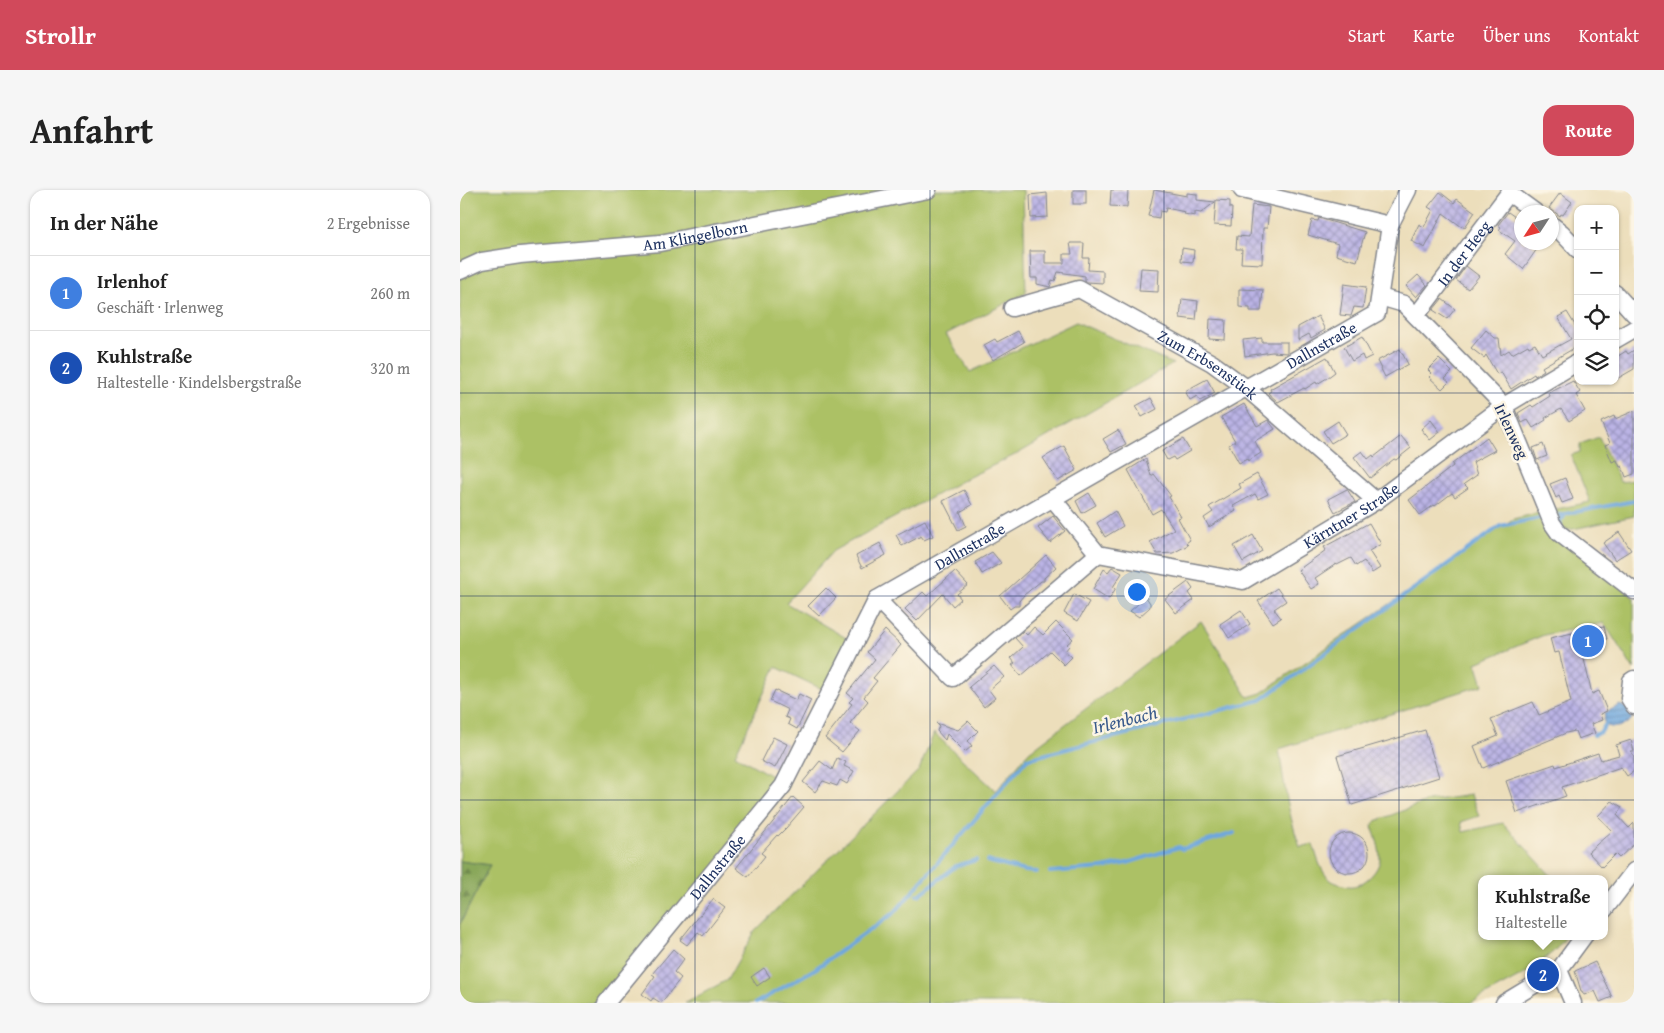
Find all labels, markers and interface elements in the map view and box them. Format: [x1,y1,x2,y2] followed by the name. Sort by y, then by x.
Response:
[25,18,96,53] text: Strollr
[1348,22,1385,49] text: Start
[1413,22,1455,49] text: Karte
[1483,22,1551,49] text: Über uns
[1579,22,1639,49] text: Kontakt
[30,105,153,156] text: Anfahrt
[1543,105,1634,156] button: Route
[1514,205,1559,250] north arrow
[1574,205,1619,385] map controls
[1574,205,1619,250] button: +
[50,207,158,238] text: In der Nähe
[327,211,410,235] text: 2 Ergebnisse
[642,214,749,256] street label: Am Klingelborn
[1431,215,1497,291] street label: In der Heeg
[1574,250,1619,295] button: −
[97,267,167,295] text: Irlenhof
[62,281,70,305] text: 1
[370,281,410,305] text: 260 m
[97,295,223,319] text: Geschäft · Irlenweg
[1574,295,1619,340] button: locate
[1281,315,1361,375] street label: Dallnstraße
[1153,323,1264,406] street label: Zum Erbsenstück
[1574,340,1619,385] button: layers
[97,342,192,370] text: Kuhlstraße
[62,356,70,380] text: 2
[370,356,410,380] text: 320 m
[97,370,302,394] text: Haltestelle · Kindelsbergstraße
[1489,399,1535,463] street label: Irlenweg
[1298,476,1404,554] street label: Kärntner Straße
[930,516,1009,576] street label: Dallnstraße
[1124,579,1150,605] your location
[1572,622,1604,660] pin: 1
[1090,698,1160,741] water label: Irlenbach
[683,829,751,904] street label: Dallnstraße
[1478,875,1608,940] popup
[1495,882,1591,910] text: Kuhlstraße
[1495,910,1567,934] text: Haltestelle
[1527,956,1559,994] pin: 2

